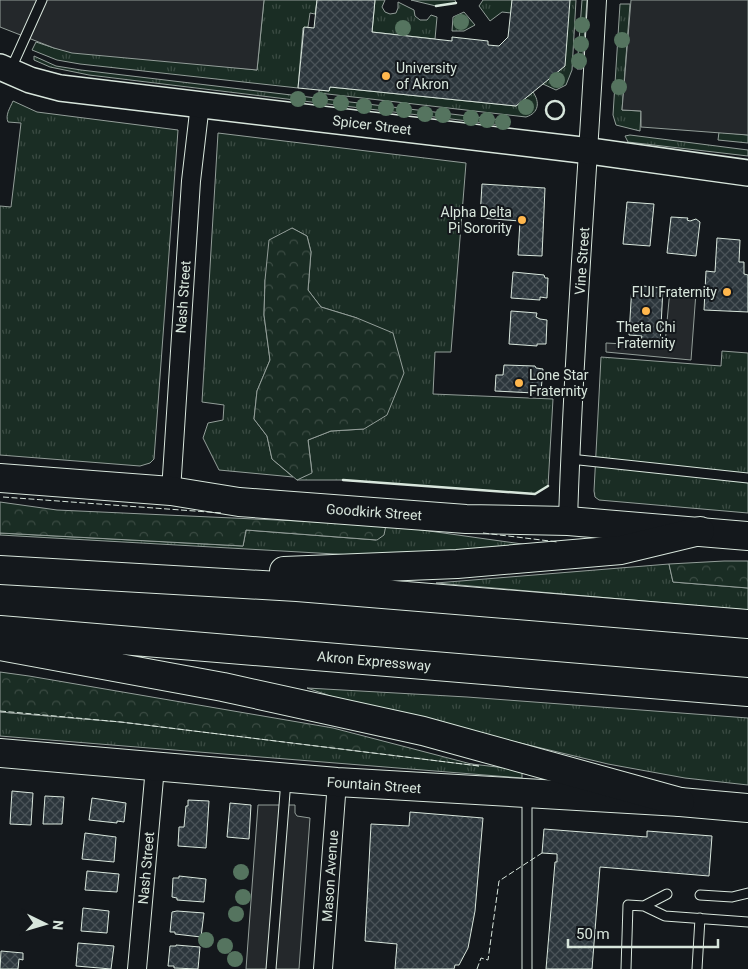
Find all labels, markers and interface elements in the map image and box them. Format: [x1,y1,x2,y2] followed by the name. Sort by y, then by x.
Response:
[396,60,457,92] place label: University of Akron
[380,70,392,82] marker: University of Akron
[332,112,413,138] street label: Spicer Street
[441,204,512,236] place label: Alpha Delta Pi Sorority
[516,214,528,226] marker: Alpha Delta Pi Sorority
[572,226,592,295] street label: Vine Street
[172,260,194,334] street label: Nash Street
[632,284,717,300] place label: FIJI Fraternity
[721,286,733,298] marker: FIJI Fraternity
[640,305,652,317] marker: Theta Chi Fraternity
[616,319,676,351] place label: Theta Chi Fraternity
[529,367,589,399] place label: Lone Star Fraternity
[513,377,525,389] marker: Lone Star Fraternity
[325,501,423,523] street label: Goodkirk Street
[317,648,432,674] street label: Akron Expressway
[326,774,422,796] street label: Fountain Street
[319,830,341,922] street label: Mason Avenue
[135,831,157,905] street label: Nash Street
[20,899,70,949] north arrow
[568,916,718,948] scale bar
[50,920,66,931] text: N
[576,925,610,943] text: 50 m

